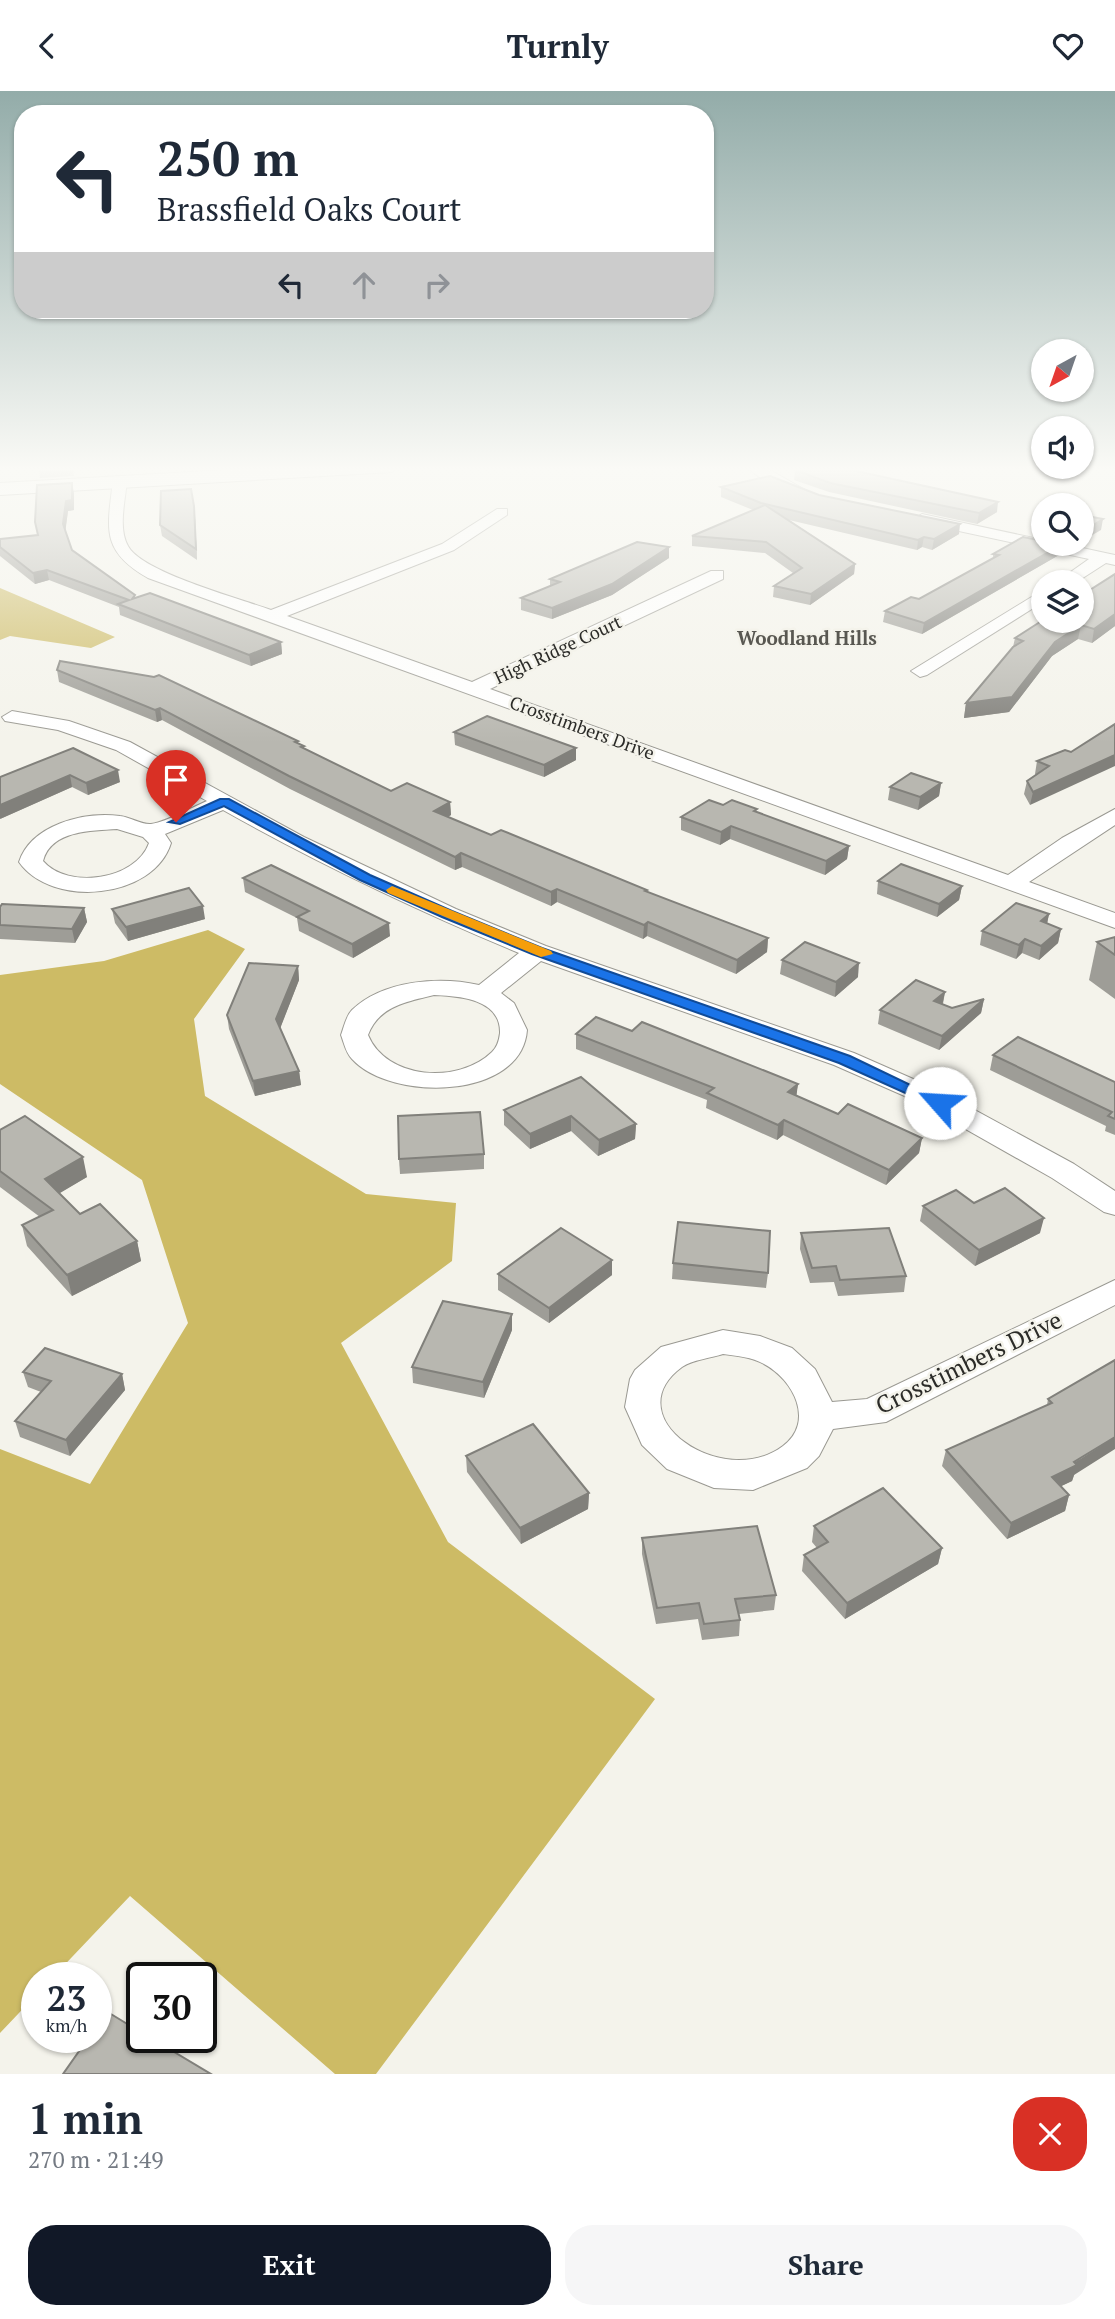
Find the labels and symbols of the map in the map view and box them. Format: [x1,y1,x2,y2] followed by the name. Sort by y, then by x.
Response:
[1031,339,1094,403] north arrow
[490,609,625,689] street label: High Ridge Court
[737,625,877,650] district label: Woodland Hills
[507,690,658,764] street label: Crosstimbers Drive
[146,750,206,822] pin
[903,1066,977,1140] position arrow
[870,1303,1067,1421] street label: Crosstimbers Drive
[126,1962,217,2053] speed limit sign: 30

